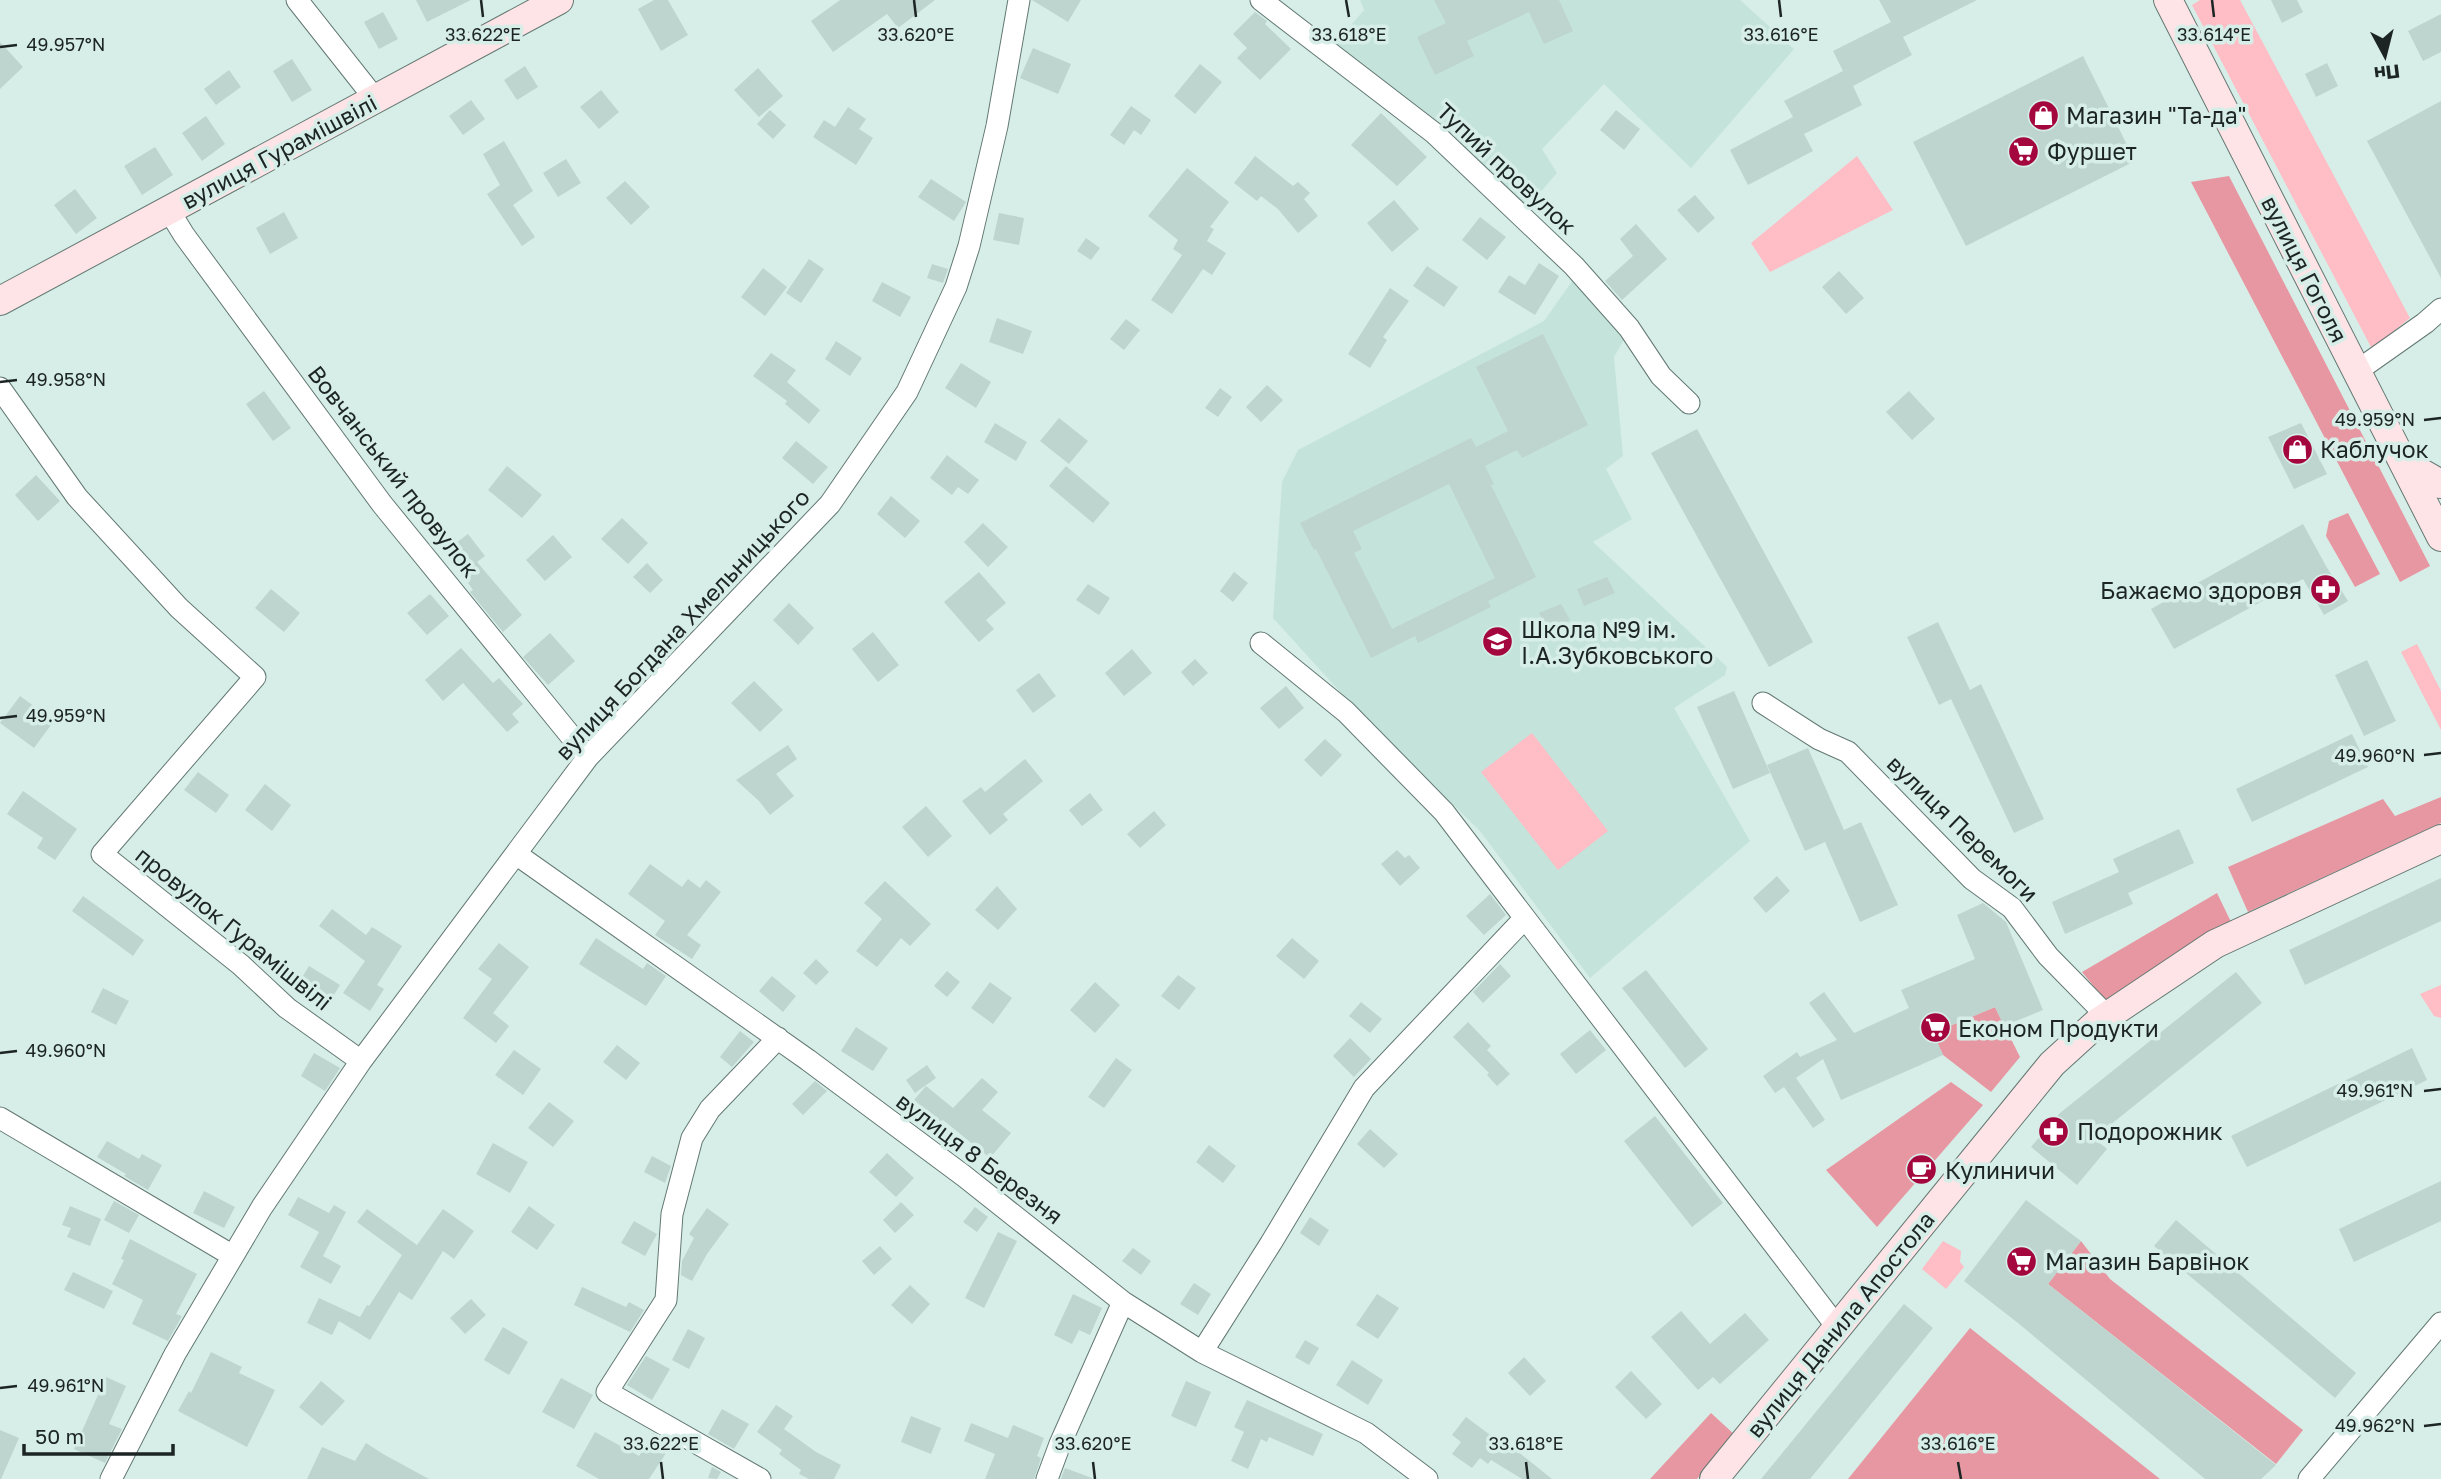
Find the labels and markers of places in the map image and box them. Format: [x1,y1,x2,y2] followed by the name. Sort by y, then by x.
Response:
[2026,98,2060,132] shop icon: Магазин "Та-да"
[2066,101,2247,129] place label: Магазин "Та-да"
[2007,134,2041,168] supermarket icon: Фуршет
[2047,137,2137,165] place label: Фуршет
[2280,432,2314,466] shop icon: Каблучок
[2320,435,2429,463] place label: Каблучок
[2308,573,2342,607] pharmacy icon: Бажаємо здоровя
[2100,576,2302,604] place label: Бажаємо здоровя
[1521,615,1713,669] place label: Школа №9 ім. І.А.Зубковського
[1481,625,1515,659] school or university icon: Школа №9 ім. І.А.Зубковського
[1918,1011,1952,1045] supermarket icon: Економ Продукти
[1958,1014,2159,1042] place label: Економ Продукти
[2037,1114,2071,1148] pharmacy icon: Подорожник
[2077,1117,2223,1145] place label: Подорожник
[1905,1153,1939,1187] cafe icon: Кулиничи
[1945,1156,2055,1184] place label: Кулиничи
[2005,1244,2039,1278] supermarket icon: Магазин Барвінок
[2045,1247,2249,1275] place label: Магазин Барвінок

